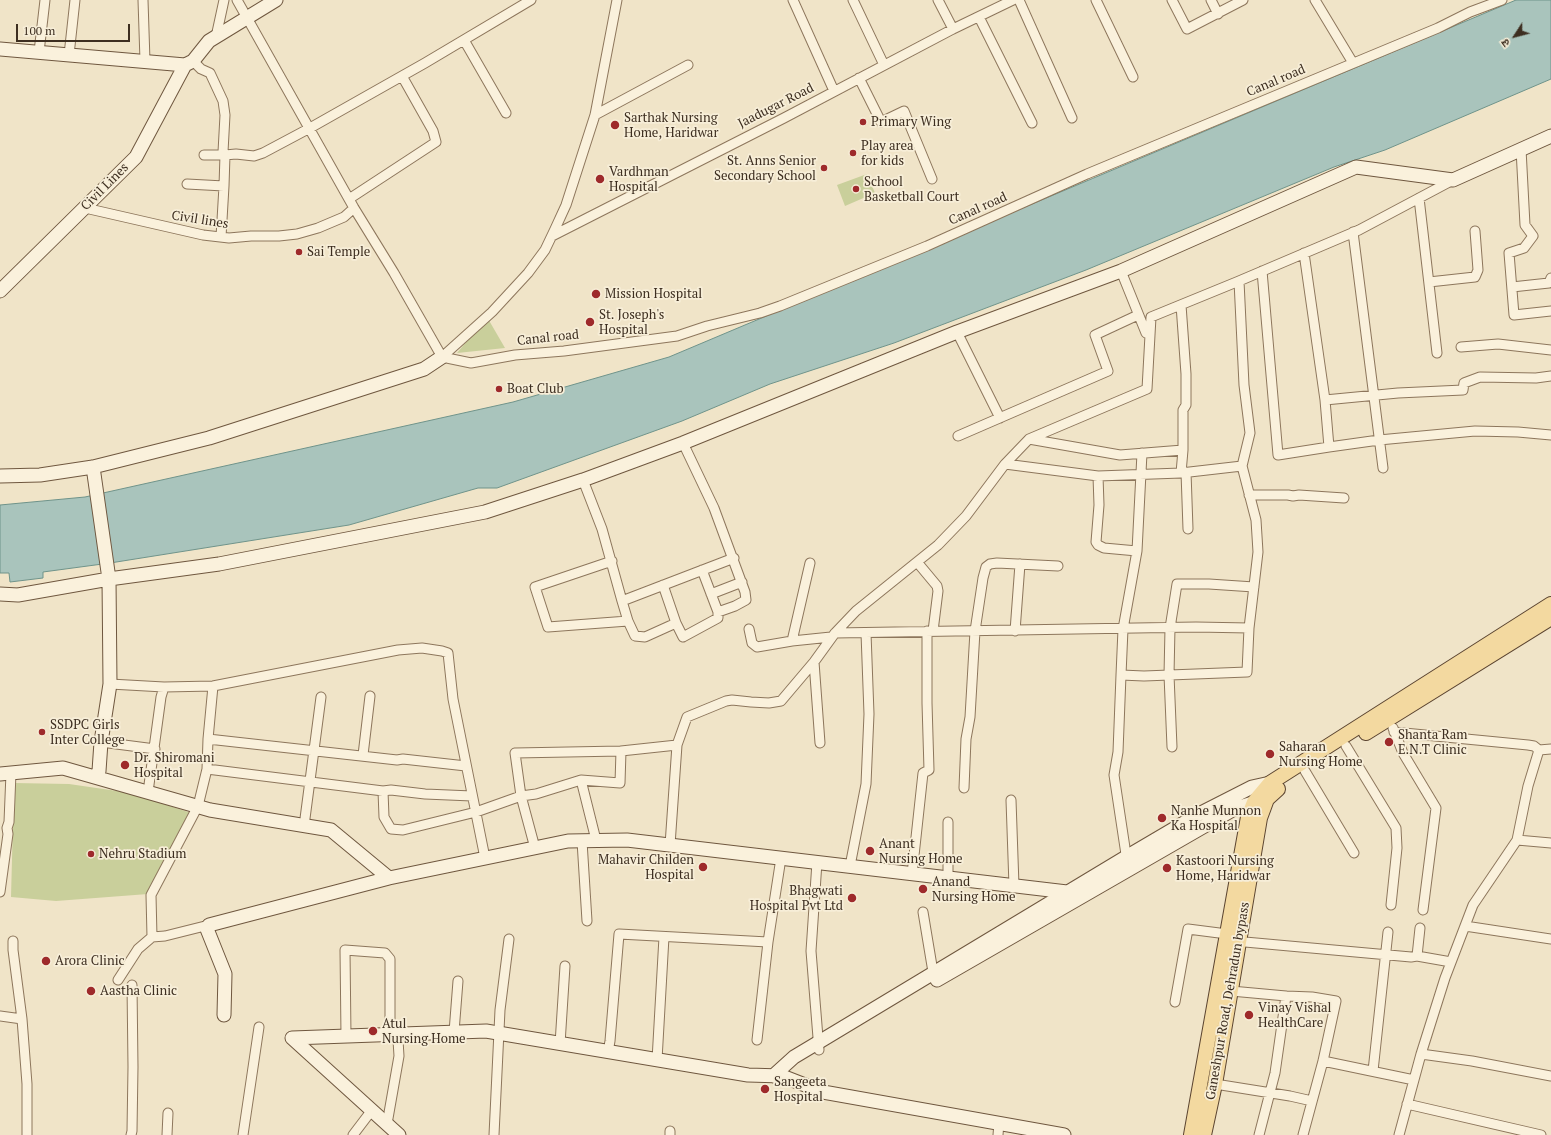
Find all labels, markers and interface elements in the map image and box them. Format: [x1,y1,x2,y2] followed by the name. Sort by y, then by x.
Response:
[18,16,132,42] scale bar
[1495,16,1535,56] north arrow
[23,23,55,38] text: 100 m
[1498,36,1513,50] text: उ
[1244,62,1308,100] street label: Canal road
[736,80,816,132] street label: Jaadugar Road
[624,110,718,141] place label: Sarthak Nursing Home, Haridwar
[871,114,951,130] place label: Primary Wing
[858,117,868,127] marker: Primary Wing
[609,119,621,131] marker: Sarthak Nursing Home, Haridwar
[861,138,914,169] place label: Play area for kids
[848,148,858,158] marker: Play area for kids
[714,153,816,184] place label: St. Anns Senior Secondary School
[78,160,132,214] street label: Civil Lines
[819,163,829,173] marker: St. Anns Senior Secondary School
[609,164,669,195] place label: Vardhman Hospital
[594,173,606,185] marker: Vardhman Hospital
[864,174,959,205] place label: School Basketball Court
[851,184,861,194] marker: School Basketball Court
[946,189,1010,229] street label: Canal road
[170,208,230,232] street label: Civil lines
[307,244,370,260] place label: Sai Temple
[294,247,304,257] marker: Sai Temple
[605,286,702,302] place label: Mission Hospital
[590,288,602,300] marker: Mission Hospital
[599,307,664,338] place label: St. Joseph's Hospital
[584,316,596,328] marker: St. Joseph's Hospital
[516,327,580,349] street label: Canal road
[507,381,564,397] place label: Boat Club
[494,384,504,394] marker: Boat Club
[50,717,125,748] place label: SSDPC Girls Inter College
[37,727,47,737] marker: SSDPC Girls Inter College
[1398,727,1467,758] place label: Shanta Ram E.N.T Clinic
[1383,736,1395,748] marker: Shanta Ram E.N.T Clinic
[1279,739,1363,770] place label: Saharan Nursing Home
[1264,748,1276,760] marker: Saharan Nursing Home
[134,750,215,781] place label: Dr. Shiromani Hospital
[119,759,131,771] marker: Dr. Shiromani Hospital
[1171,803,1261,834] place label: Nanhe Munnon Ka Hospital
[1156,812,1168,824] marker: Nanhe Munnon Ka Hospital
[879,836,963,867] place label: Anant Nursing Home
[864,845,876,857] marker: Anant Nursing Home
[99,846,186,862] place label: Nehru Stadium
[86,849,96,859] marker: Nehru Stadium
[598,852,694,883] place label: Mahavir Childen Hospital
[1176,853,1274,884] place label: Kastoori Nursing Home, Haridwar
[697,861,709,873] marker: Mahavir Childen Hospital
[1161,862,1173,874] marker: Kastoori Nursing Home, Haridwar
[932,874,1016,905] place label: Anand Nursing Home
[750,883,843,914] place label: Bhagwati Hospital Pvt Ltd
[917,883,929,895] marker: Anand Nursing Home
[846,892,858,904] marker: Bhagwati Hospital Pvt Ltd
[1203,901,1253,1101] street label: Ganeshpur Road, Dehradun bypass
[55,953,125,969] place label: Arora Clinic
[40,955,52,967] marker: Arora Clinic
[100,983,177,999] place label: Aastha Clinic
[85,985,97,997] marker: Aastha Clinic
[1258,1000,1331,1031] place label: Vinay Vishal HealthCare
[1243,1009,1255,1021] marker: Vinay Vishal HealthCare
[382,1016,466,1047] place label: Atul Nursing Home
[367,1025,379,1037] marker: Atul Nursing Home
[774,1074,827,1105] place label: Sangeeta Hospital
[759,1083,771,1095] marker: Sangeeta Hospital

